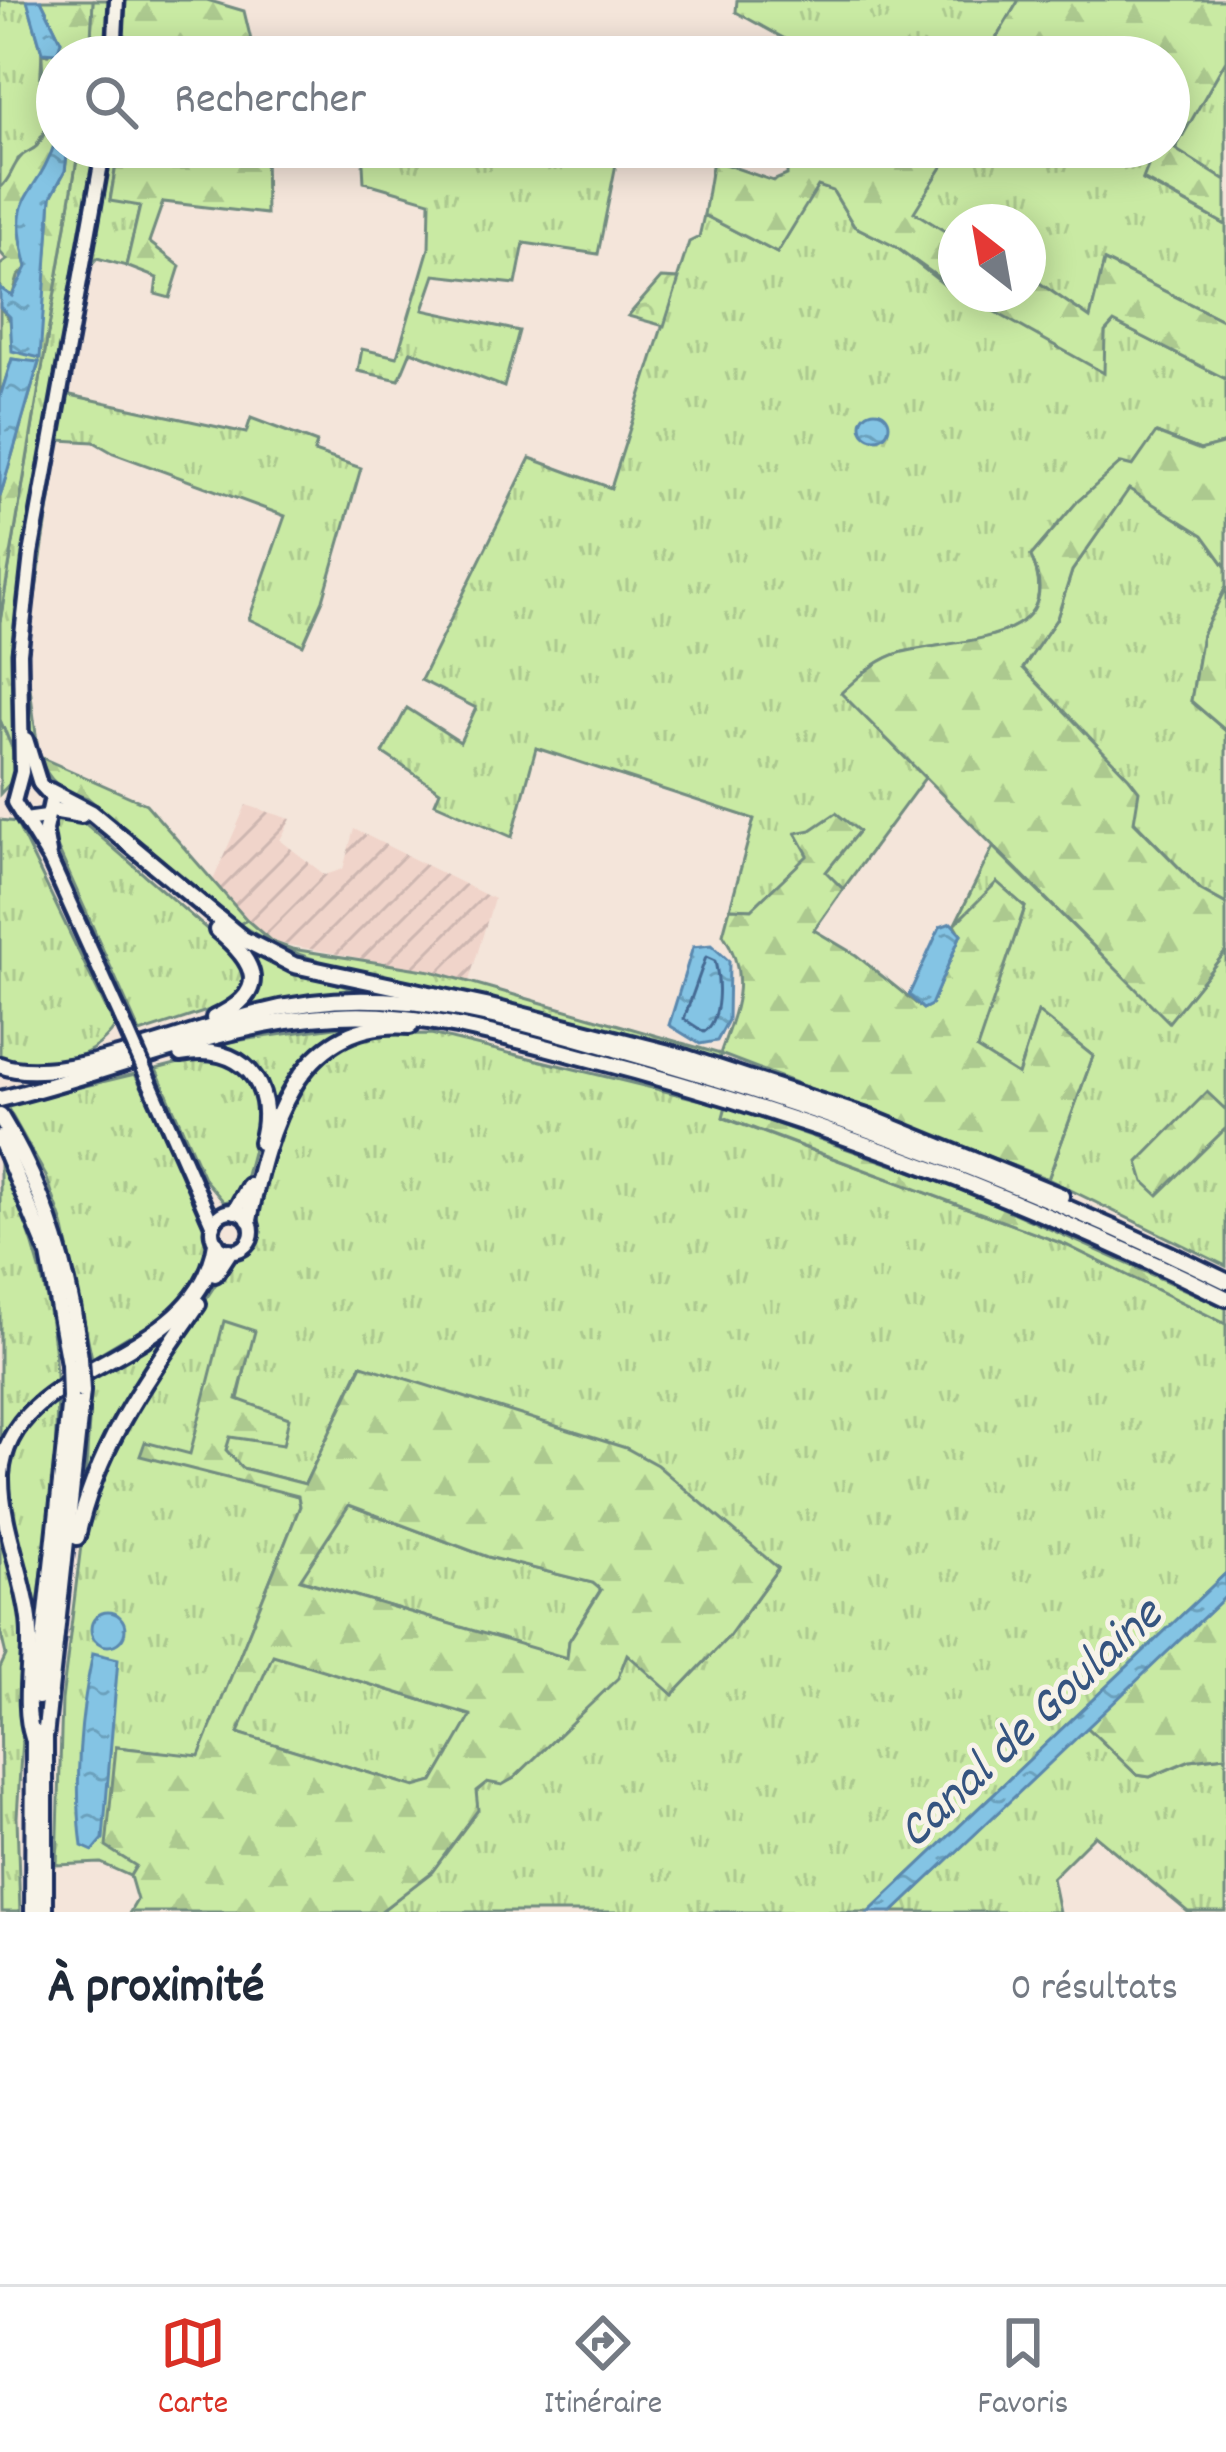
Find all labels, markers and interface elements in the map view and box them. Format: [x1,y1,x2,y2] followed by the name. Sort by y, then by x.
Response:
[36,36,1190,168] search box
[78,69,144,135] icon: search
[174,70,366,134] text: Rechercher
[938,204,1046,312] north arrow
[883,1582,1183,1868] water label: Canal de Goulaine
[48,1954,265,2026] text: À proximité
[1011,1963,1178,2018] text: 0 résultats
[158,2310,228,2429] tab: Carte
[544,2310,662,2429] tab: Itinéraire
[977,2310,1068,2429] tab: Favoris

